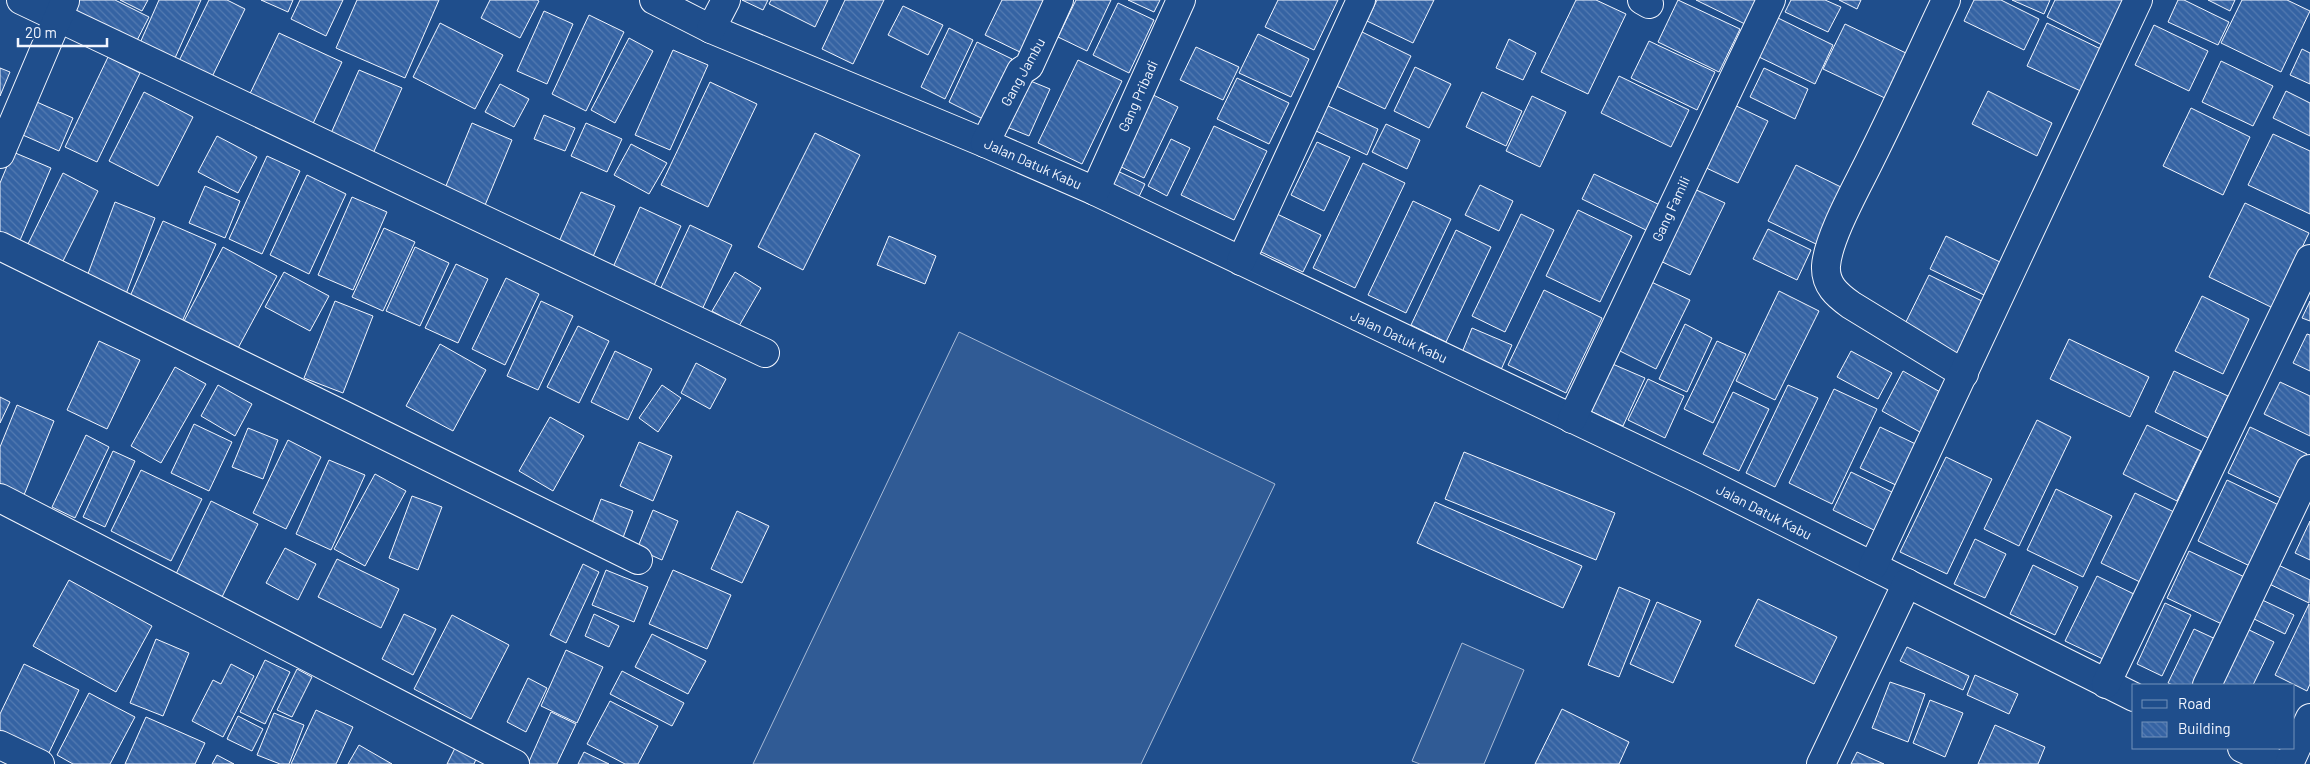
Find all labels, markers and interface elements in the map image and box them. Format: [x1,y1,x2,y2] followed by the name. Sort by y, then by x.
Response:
[18,15,106,47] scale bar
[25,23,57,41] text: 20 m
[997,35,1048,109] street label: Gang Jambu
[1114,57,1161,134] street label: Gang Pribadi
[982,134,1085,193] street label: Jalan Datuk Kabu
[1648,173,1693,244] street label: Gang Famili
[1348,307,1450,366] street label: Jalan Datuk Kabu
[1714,480,1815,543] street label: Jalan Datuk Kabu
[2132,684,2295,749] legend
[2178,694,2211,712] text: Road
[2178,719,2231,737] text: Building

